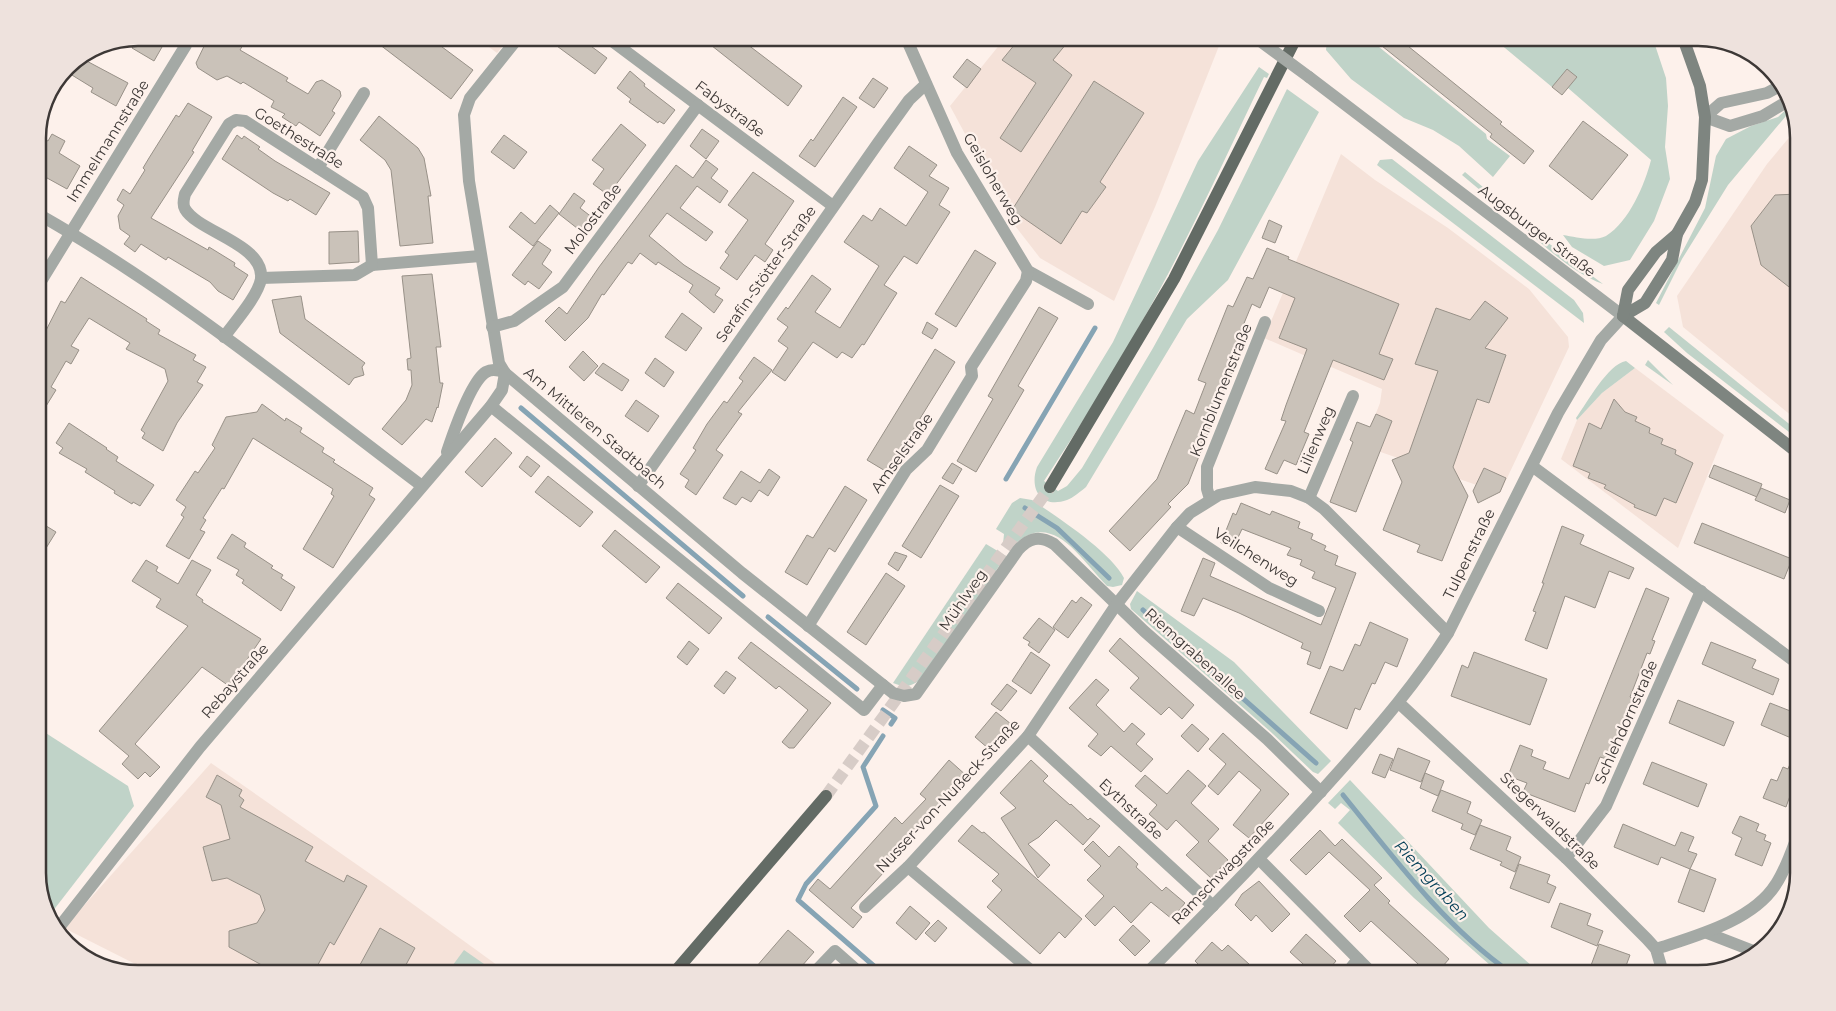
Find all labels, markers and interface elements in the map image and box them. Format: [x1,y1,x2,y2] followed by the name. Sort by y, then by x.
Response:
[62,76,153,206] street label: Immelmannstraße
[692,76,769,141] street label: Fabystraße
[251,102,348,173] street label: Goethestraße
[959,129,1027,228] street label: Geisloherweg
[560,179,625,258] street label: Molostraße
[1475,180,1600,281] street label: Augsburger Straße
[711,202,820,346] street label: Serafin-Stötter-Straße
[1185,320,1256,459] street label: Kornblumenstraße
[520,362,670,493] street label: Am Mittleren Stadtbach
[1293,403,1338,477] street label: Lilienweg
[866,409,937,496] street label: Amselstraße
[1438,505,1499,602] street label: Tulpenstraße
[1210,523,1302,590] street label: Veilchenweg
[934,565,991,634] street label: Mühlweg
[1141,603,1250,704] street label: Riemgrabenallee
[197,639,272,722] street label: Rebaystraße
[1590,657,1661,787] street label: Schlehdornstraße
[871,715,1024,876] street label: Nusser-von-Nußeck-Straße
[1496,768,1605,873] street label: Stegerwaldstraße
[1095,774,1168,843] street label: Eythstraße
[1167,815,1278,929] street label: Ramschwagstraße
[1390,836,1473,925] water label: Riemgraben

